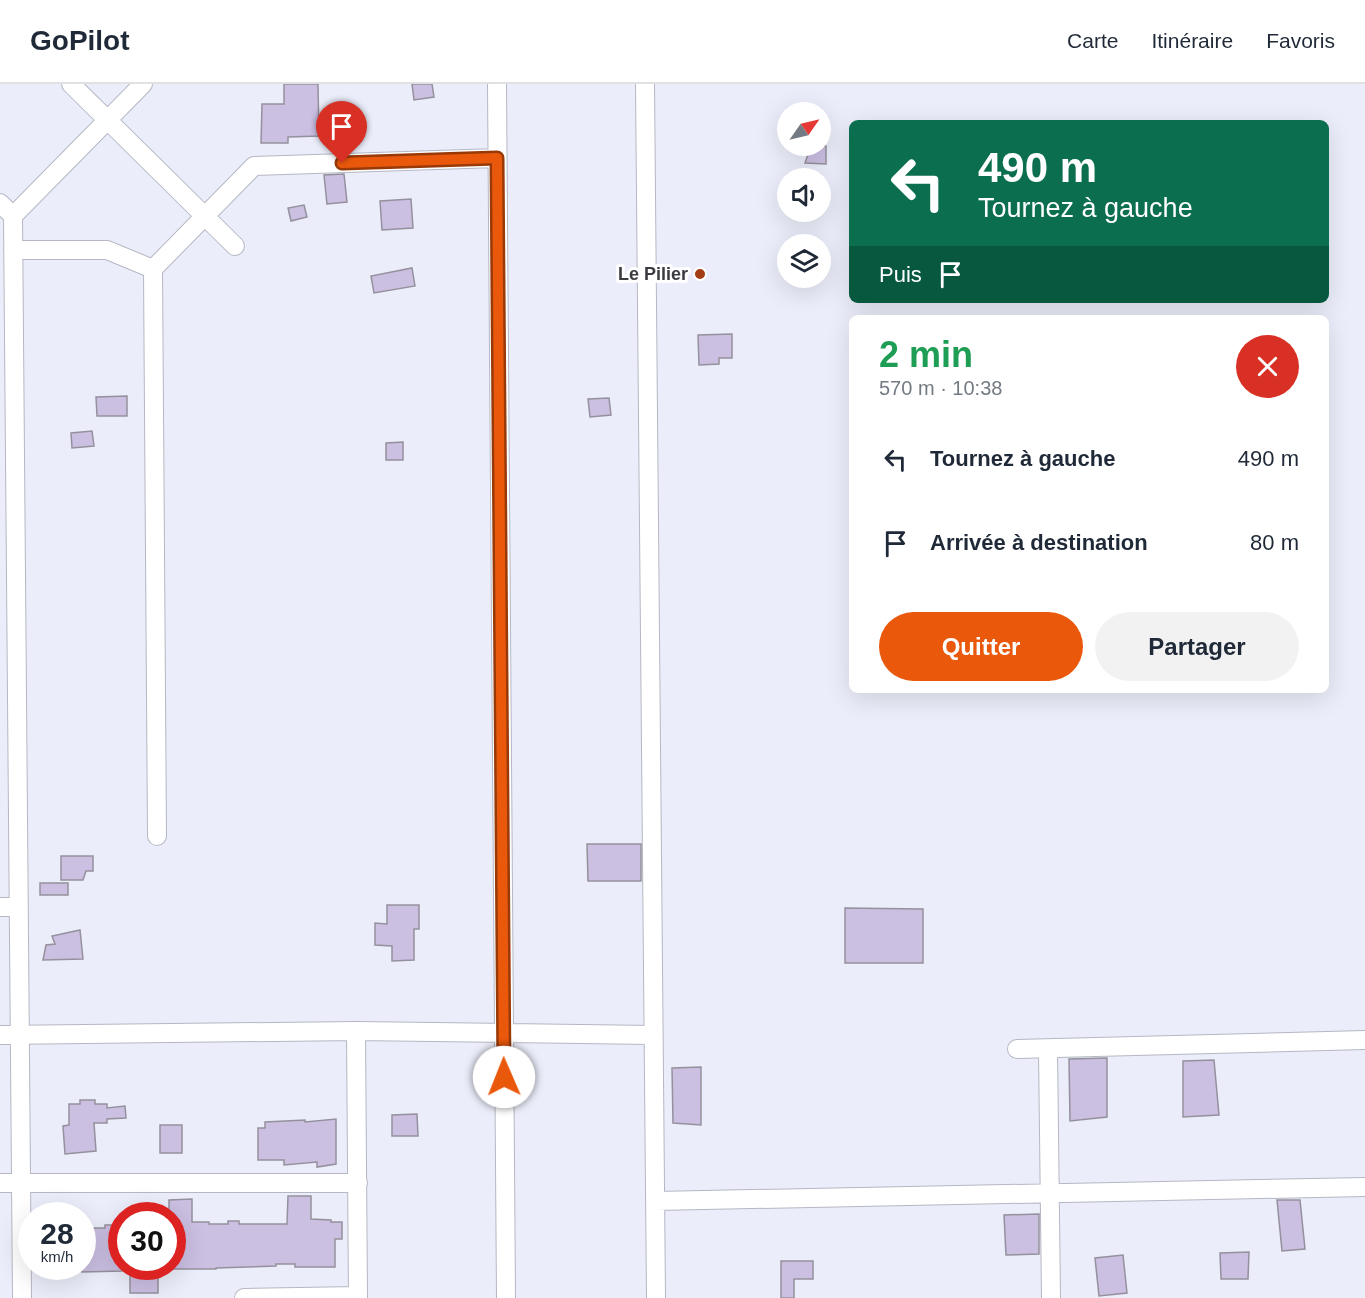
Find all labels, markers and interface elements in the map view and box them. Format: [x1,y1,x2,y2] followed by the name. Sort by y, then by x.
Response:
[30,25,130,56] text: GoPilot
[1067,29,1118,52] text: Carte
[1151,29,1233,52] text: Itinéraire
[1266,29,1335,52] text: Favoris
[316,101,367,163] pin
[777,102,831,156] north arrow
[777,102,831,288] map controls
[325,110,358,143] icon: arrive
[879,144,957,222] icon: left
[978,144,1097,191] text: 490 m
[777,168,831,222] button: sound
[978,193,1193,223] text: Tournez à gauche
[777,234,831,288] button: layers
[934,258,967,291] icon: arrive
[879,262,922,287] text: Puis
[618,264,688,284] place label: Le Pilier
[693,267,707,281] marker: Le Pilier
[879,334,973,375] text: 2 min
[1236,335,1299,398] button: close
[879,377,1002,399] text: 570 m · 10:38
[879,443,912,476] icon: left
[930,446,1115,471] text: Tournez à gauche
[1238,446,1299,471] text: 490 m
[879,527,912,560] icon: arrive
[930,530,1148,555] text: Arrivée à destination
[1250,530,1299,555] text: 80 m
[879,612,1083,681] button: Quitter
[1095,612,1299,681] button: Partager
[472,1045,536,1109] position arrow
[108,1202,186,1280] speed limit sign: 30
[40,1217,74,1250] text: 28
[41,1248,73,1265] text: km/h

